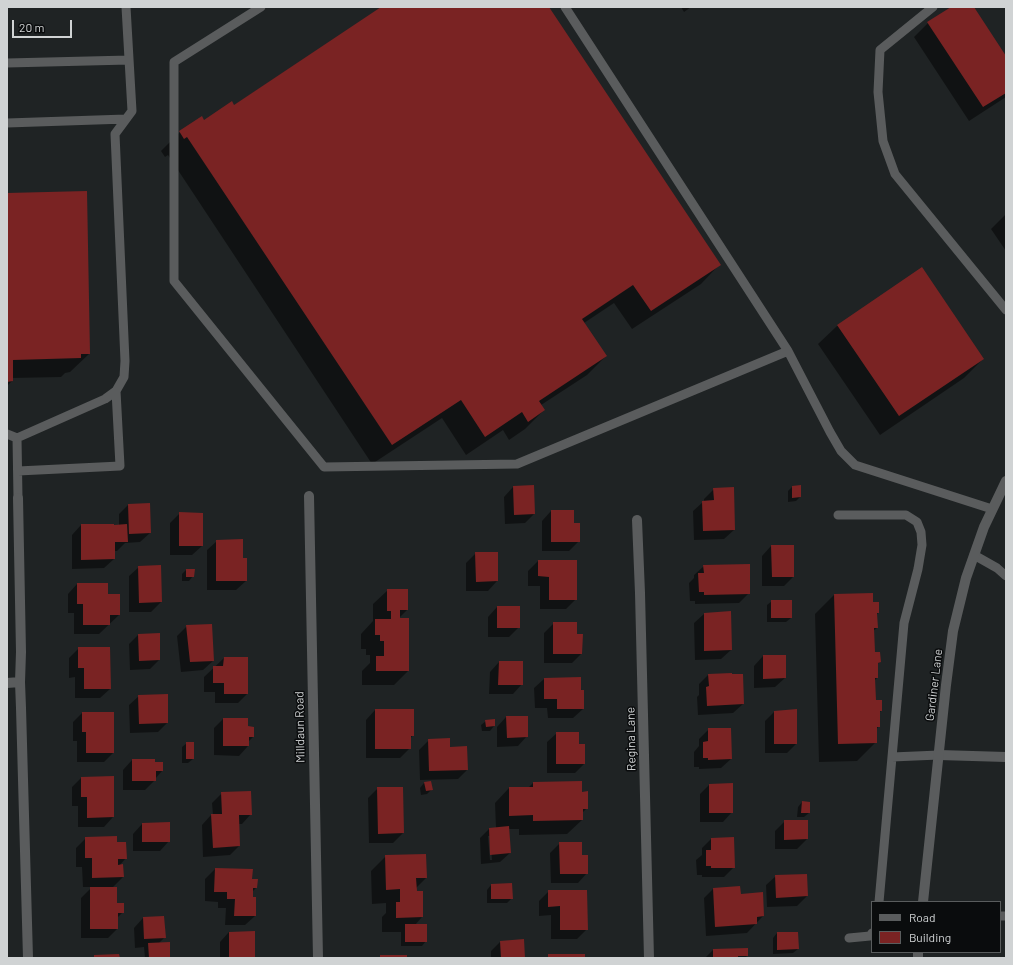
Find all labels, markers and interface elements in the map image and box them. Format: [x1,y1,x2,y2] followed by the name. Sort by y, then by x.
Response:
[14,12,74,38] scale bar
[19,20,45,34] text: 20 m
[922,648,946,722] street label: Gardiner Lane
[292,691,308,763] street label: Milldaun Road
[623,707,639,771] street label: Regina Lane
[871,901,1001,953] legend
[909,910,936,924] text: Road
[909,930,951,944] text: Building

